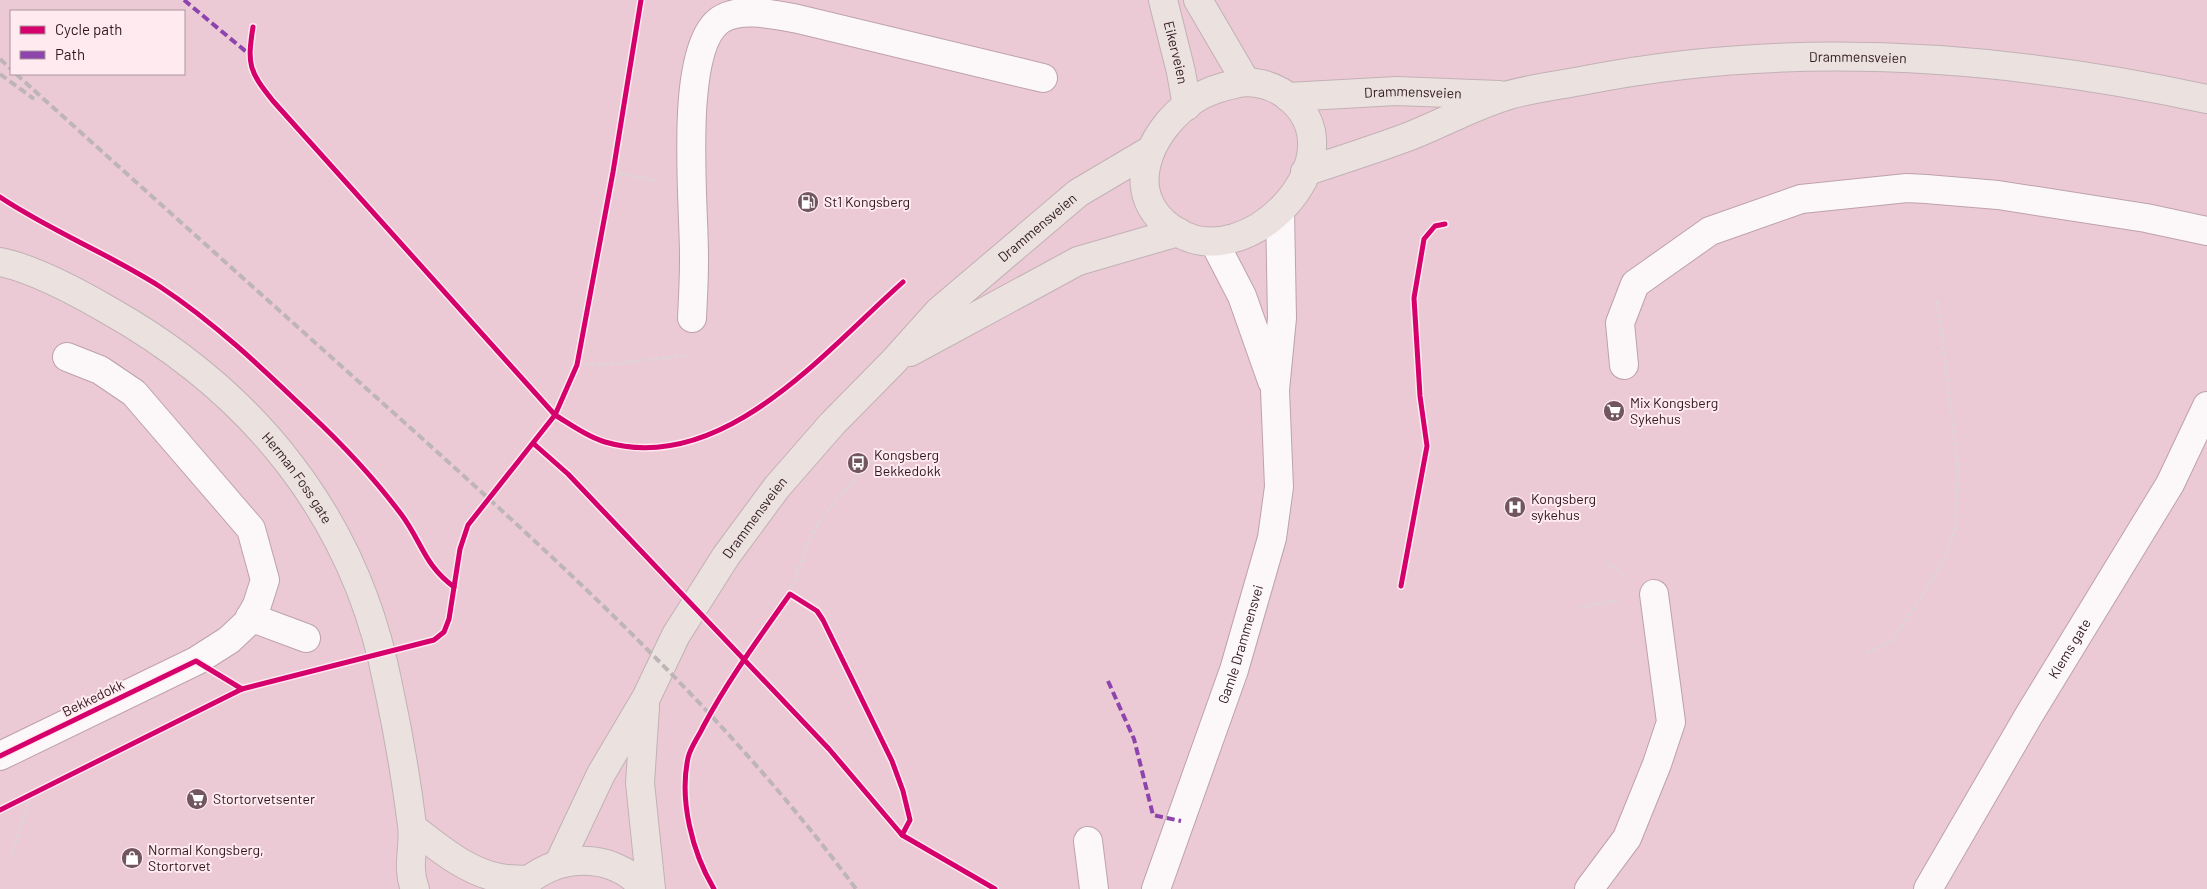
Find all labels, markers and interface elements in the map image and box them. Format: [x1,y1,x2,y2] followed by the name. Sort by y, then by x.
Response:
[10,10,185,75] legend
[1161,19,1192,85] street label: Eikerveien
[55,20,122,38] text: Cycle path
[55,45,85,63] text: Path
[1809,48,1907,66] street label: Drammensveien
[1364,82,1462,102] street label: Drammensveien
[994,189,1080,265] street label: Drammensveien
[796,190,820,214] fuel station icon: St1 Kongsberg
[824,193,910,210] place label: St1 Kongsberg
[1630,394,1718,427] place label: Mix Kongsberg Sykehus
[1602,399,1626,423] supermarket icon: Mix Kongsberg Sykehus
[259,428,336,526] street label: Herman Foss gate
[874,446,941,479] place label: Kongsberg Bekkedokk
[846,451,870,475] bus stop icon: Kongsberg Bekkedokk
[718,473,790,561] street label: Drammensveien
[1531,490,1596,523] place label: Kongsberg sykehus
[1503,495,1527,519] hospital icon: Kongsberg sykehus
[1214,583,1266,706] street label: Gamle Drammensvei
[2044,615,2094,681] street label: Klems gate
[59,675,127,720] street label: Bekkedokk
[185,787,209,811] supermarket icon: Stortorvetsenter
[213,790,315,807] place label: Stortorvetsenter
[148,841,264,874] place label: Normal Kongsberg, Stortorvet
[120,846,144,870] shop icon: Normal Kongsberg, Stortorvet

